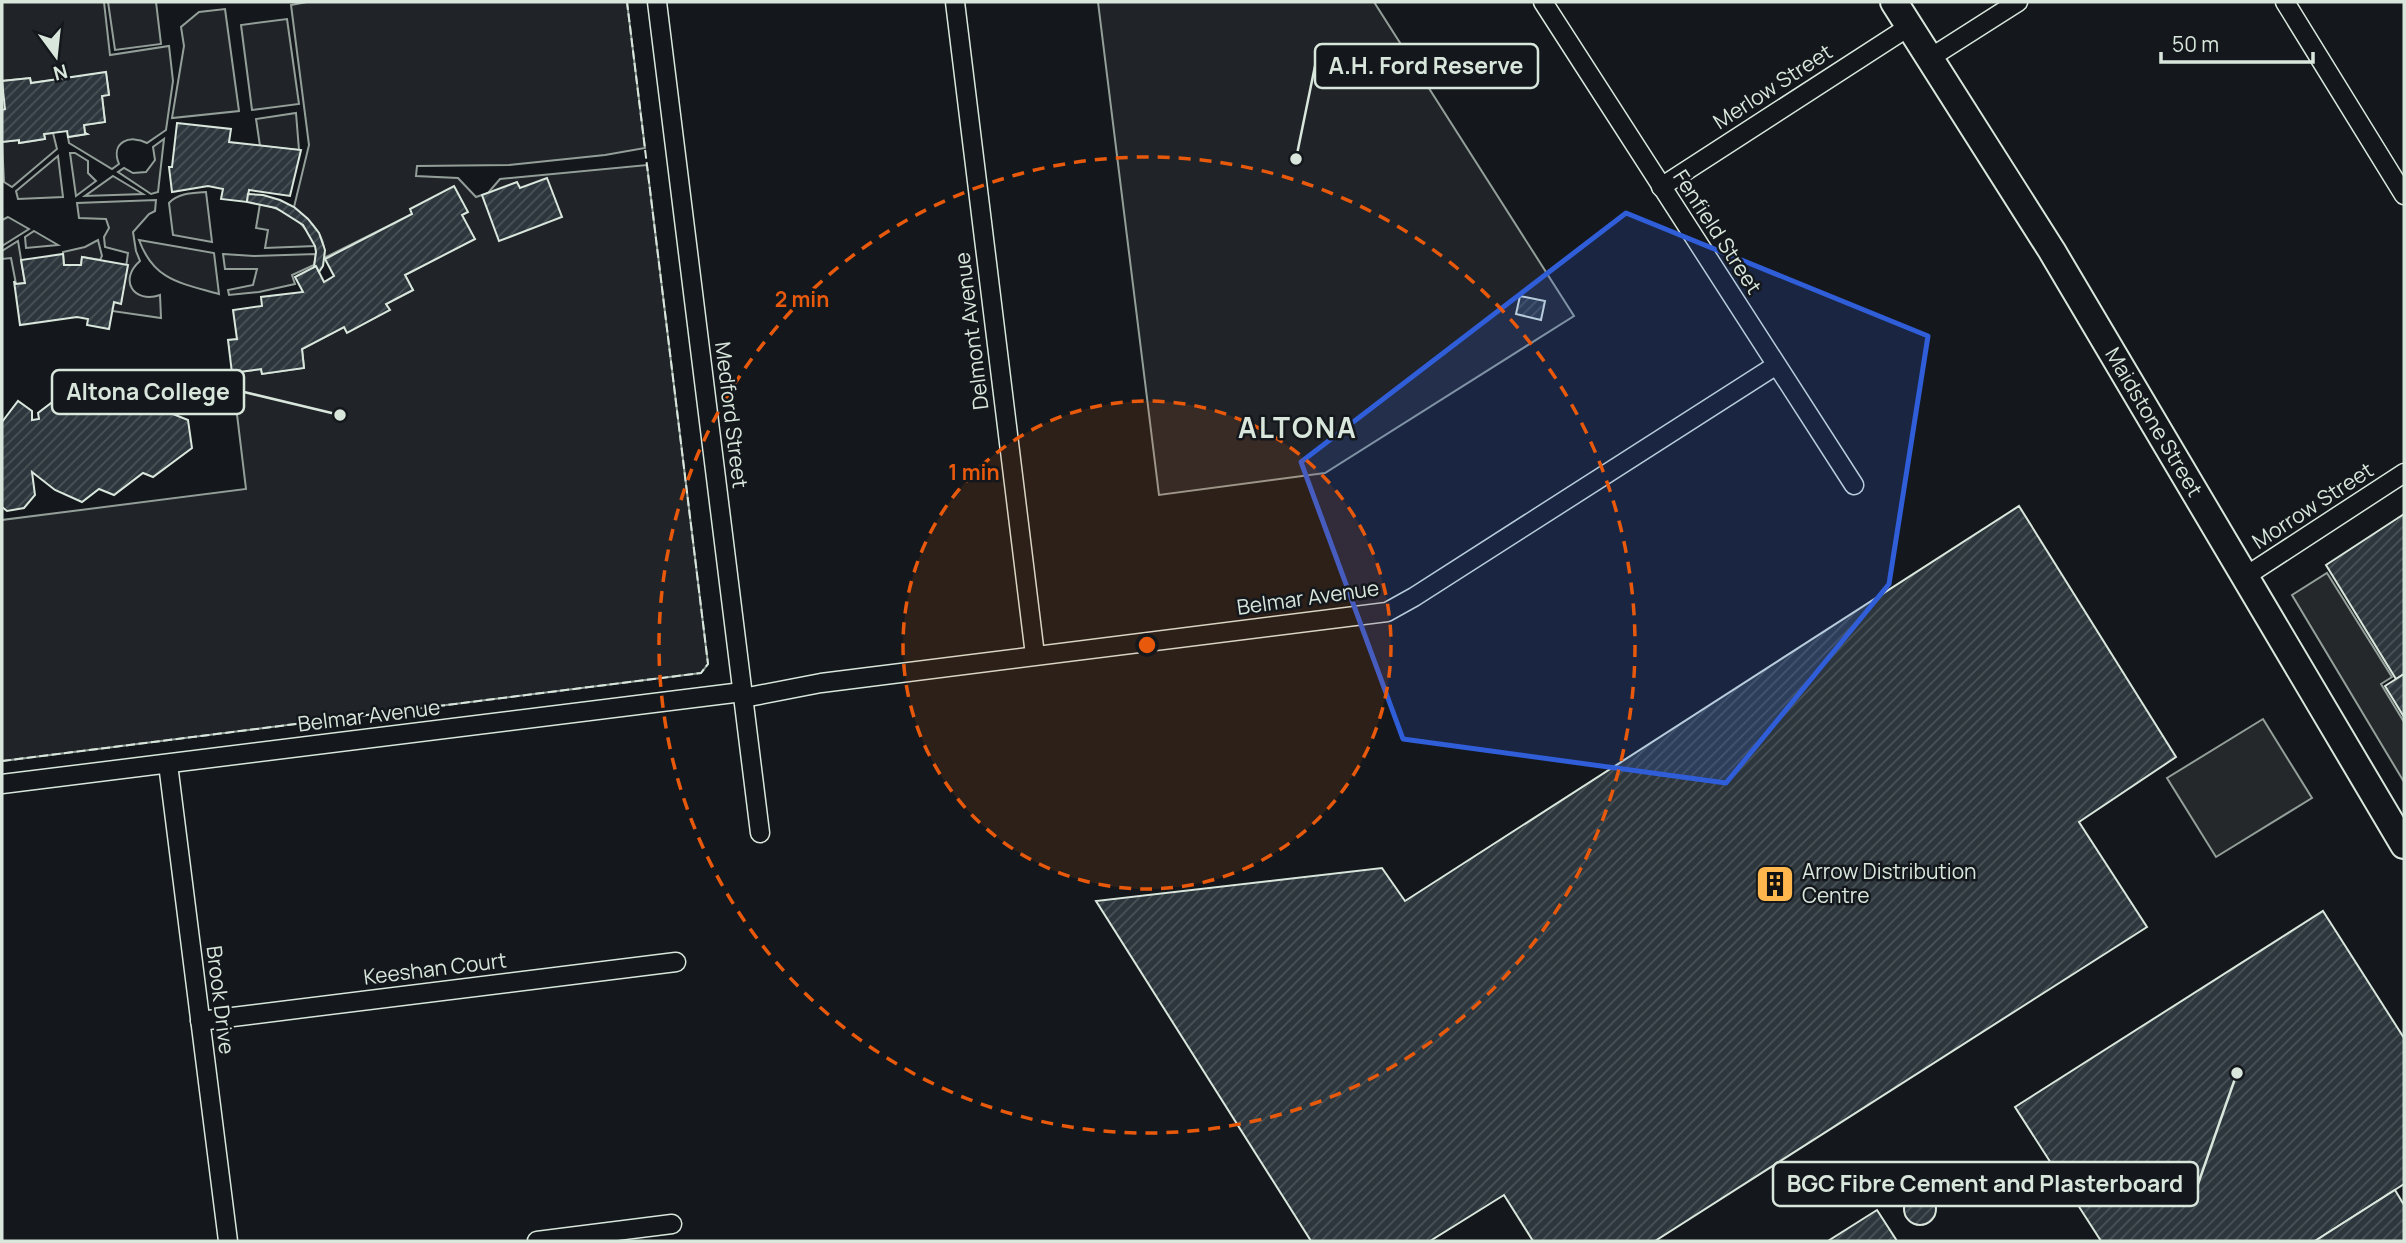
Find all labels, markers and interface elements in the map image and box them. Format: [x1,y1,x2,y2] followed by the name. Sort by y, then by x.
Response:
[21,21,91,91] north arrow
[2161,21,2313,65] scale bar
[2172,30,2219,58] text: 50 m
[1708,37,1837,135] street label: Merlow Street
[1315,44,1538,88] callout: A.H. Ford Reserve
[1329,49,1524,81] text: A.H. Ford Reserve
[50,58,70,87] text: N
[1667,164,1768,299] street label: Fenfield Street
[947,251,995,411] street label: Delmont Avenue
[775,285,829,313] text: 2 min
[709,340,755,490] street label: Medford Street
[2099,342,2209,502] street label: Maidstone Street
[52,370,244,414] callout: Altona College
[66,375,230,407] text: Altona College
[1238,408,1358,446] district label: ALTONA
[2247,456,2378,555] street label: Morrow Street
[948,458,1000,486] text: 1 min
[1235,573,1381,621] street label: Belmar Avenue
[1135,633,1159,657] centre of rings
[296,692,442,738] street label: Belmar Avenue
[1802,857,1977,909] place label: Arrow Distribution Centre
[1754,863,1796,905] building icon: Arrow Distribution Centre
[200,944,242,1056] street label: Brook Drive
[362,945,508,991] street label: Keeshan Court
[1773,1162,2198,1206] callout: BGC Fibre Cement and Plasterboard
[1787,1167,2183,1199] text: BGC Fibre Cement and Plasterboard

